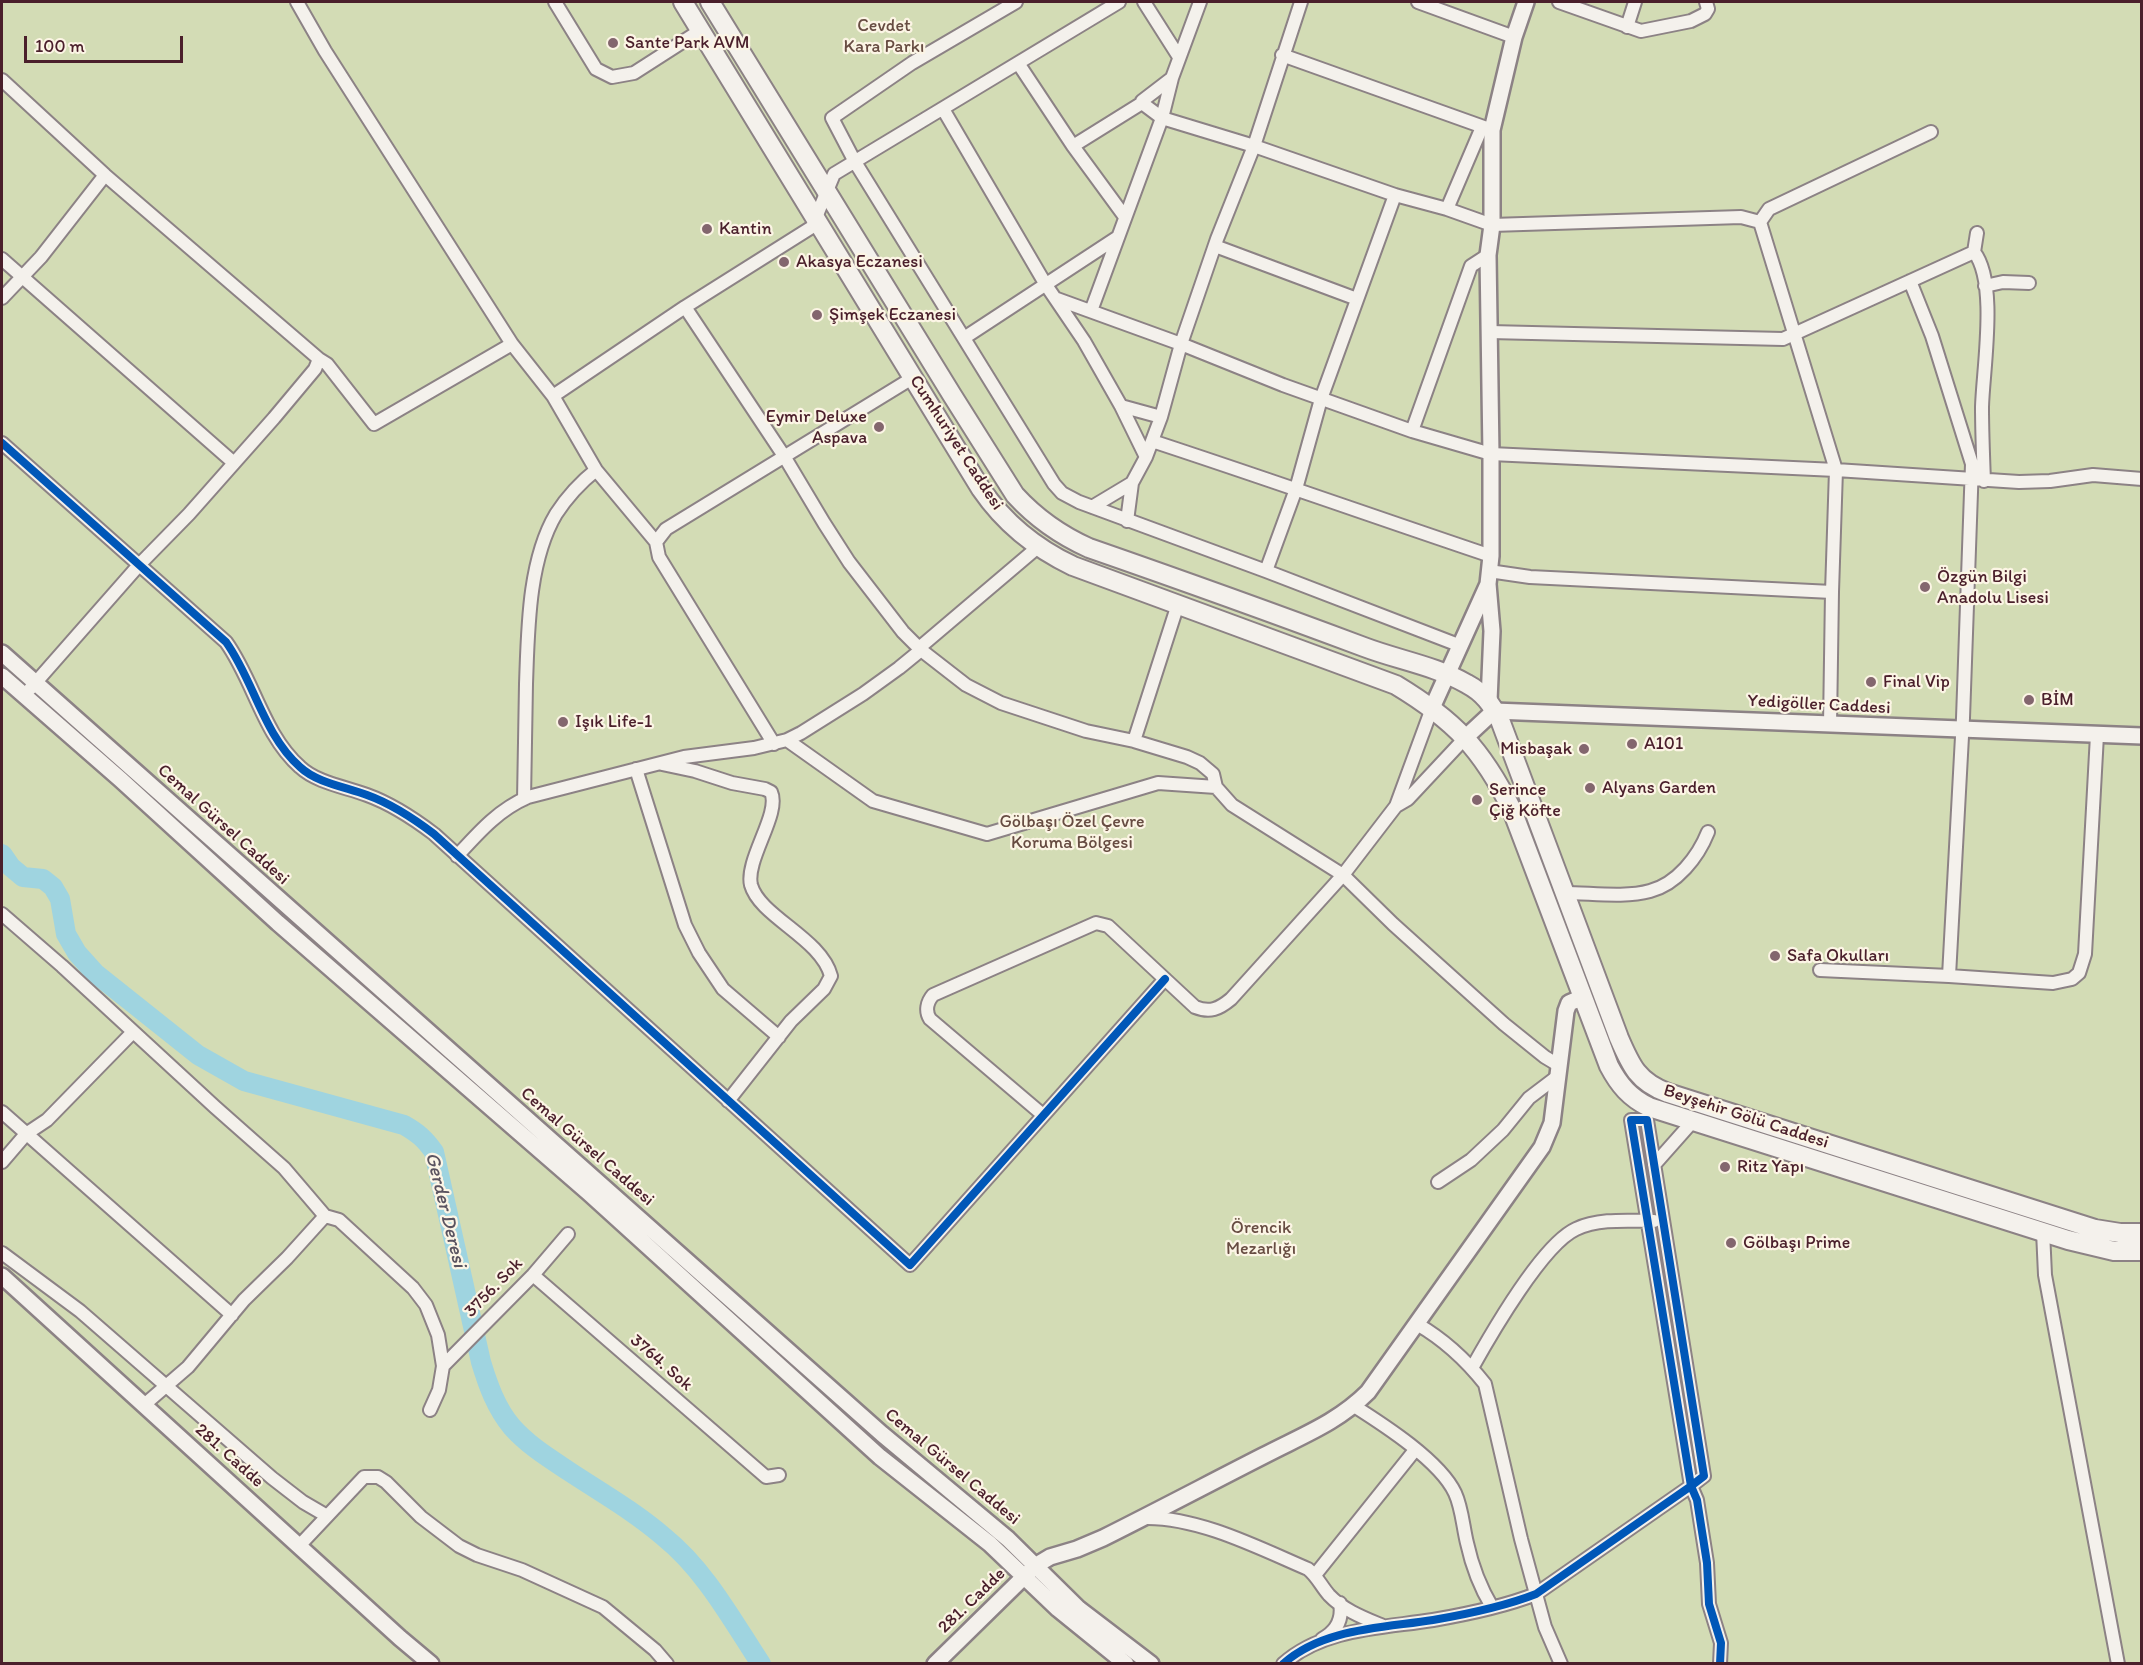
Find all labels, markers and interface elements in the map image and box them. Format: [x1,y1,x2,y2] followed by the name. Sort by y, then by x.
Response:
[844,15,924,57] park label: Cevdet Kara Parkı
[27,24,186,62] scale bar
[625,32,749,54] place label: Sante Park AVM
[35,35,85,57] text: 100 m
[606,36,620,50] marker: Sante Park AVM
[719,218,772,240] place label: Kantin
[700,222,714,236] marker: Kantin
[796,251,923,273] place label: Akasya Eczanesi
[777,255,791,269] marker: Akasya Eczanesi
[829,304,956,326] place label: Şimşek Eczanesi
[810,308,824,322] marker: Şimşek Eczanesi
[904,371,1008,515] street label: Cumhuriyet Caddesi
[766,406,867,448] place label: Eymir Deluxe Aspava
[872,420,886,434] marker: Eymir Deluxe Aspava
[1937,566,2049,608] place label: Özgün Bilgi Anadolu Lisesi
[1918,580,1932,594] marker: Özgün Bilgi Anadolu Lisesi
[1883,671,1950,693] place label: Final Vip
[1864,675,1878,689] marker: Final Vip
[2041,689,2074,711] place label: BİM
[1747,690,1891,720] street label: Yedigöller Caddesi
[2022,693,2036,707] marker: BİM
[575,711,652,733] place label: Işık Life-1
[556,715,570,729] marker: Işık Life-1
[1644,733,1683,755] place label: A101
[1625,737,1639,751] marker: A101
[1500,738,1572,760] place label: Misbaşak
[1577,742,1591,756] marker: Misbaşak
[152,760,294,890] street label: Cemal Gürsel Caddesi
[1602,777,1716,799] place label: Alyans Garden
[1489,779,1561,822] place label: Serince Çiğ Köfte
[1583,781,1597,795] marker: Alyans Garden
[1470,793,1484,807] marker: Serince Çiğ Köfte
[999,811,1145,854] park label: Gölbaşı Özel Çevre Koruma Bölgesi
[1787,945,1889,967] place label: Safa Okulları
[1768,949,1782,963] marker: Safa Okulları
[1661,1080,1831,1154] street label: Beyşehir Gölü Caddesi
[516,1083,658,1211] street label: Cemal Gürsel Caddesi
[419,1150,471,1270] water label: Gerder Deresi
[1737,1156,1804,1178] place label: Ritz Yapı
[1718,1160,1732,1174] marker: Ritz Yapı
[1226,1217,1296,1260] park label: Örencik Mezarlığı
[1743,1232,1850,1254] place label: Gölbaşı Prime
[1724,1236,1738,1250] marker: Gölbaşı Prime
[460,1254,528,1322] street label: 3756. Sok
[625,1330,697,1396] street label: 3764. Sok
[880,1404,1024,1530] street label: Cemal Gürsel Caddesi
[190,1419,268,1493] street label: 281. Cadde
[934,1564,1010,1638] street label: 281. Cadde

